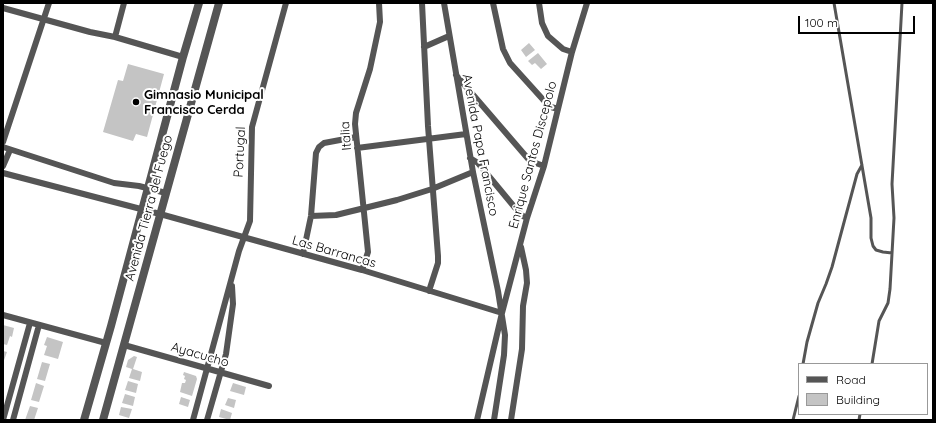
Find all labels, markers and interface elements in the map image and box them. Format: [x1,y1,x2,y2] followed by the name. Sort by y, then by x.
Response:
[800,8,917,34] scale bar
[805,15,838,30] text: 100 m
[459,73,501,217] street label: Avenida Papa Francisco
[506,80,560,230] street label: Enrique Santos Discepolo
[144,87,264,118] place label: Gimnasio Municipal Francisco Cerda
[131,97,141,107] marker: Gimnasio Municipal Francisco Cerda
[337,121,355,151] street label: Italia
[231,126,249,178] street label: Portugal
[122,133,176,283] street label: Avenida Tierra del Fuego
[290,233,378,271] street label: Las Barrancas
[169,339,231,371] street label: Ayacucho
[798,363,928,415] legend
[836,372,866,387] text: Road
[836,392,880,407] text: Building

